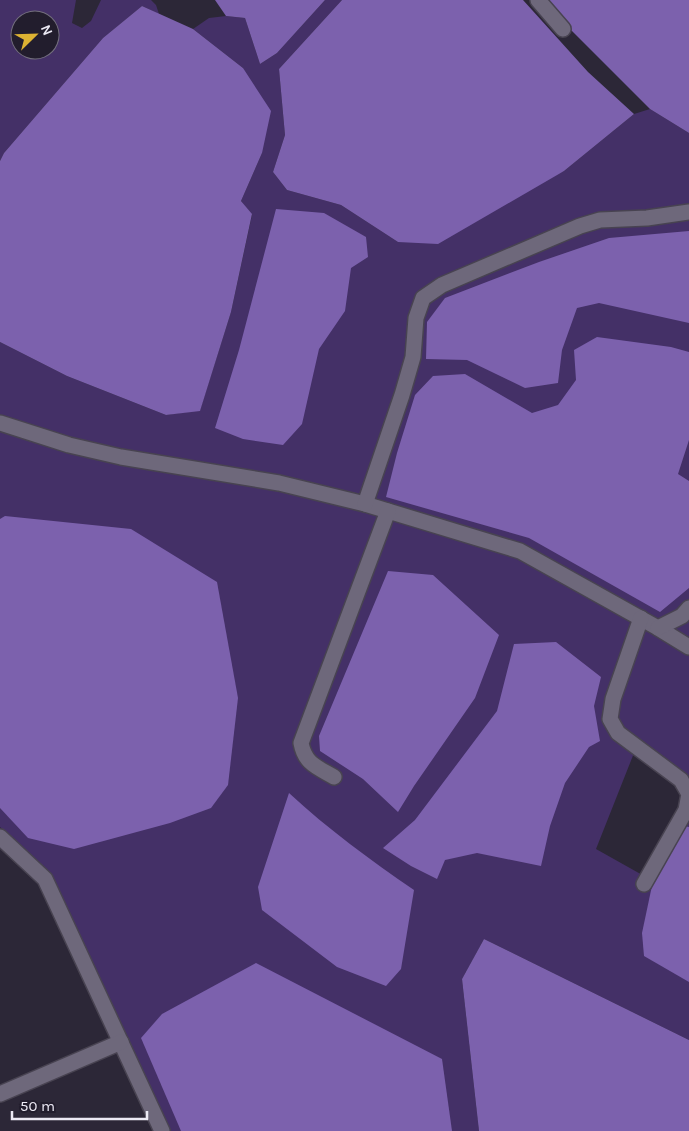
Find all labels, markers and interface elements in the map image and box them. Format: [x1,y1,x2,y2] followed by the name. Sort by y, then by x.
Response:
[10,10,60,60] north arrow
[37,22,56,38] text: N
[12,1088,148,1120] scale bar
[20,1097,55,1115] text: 50 m

